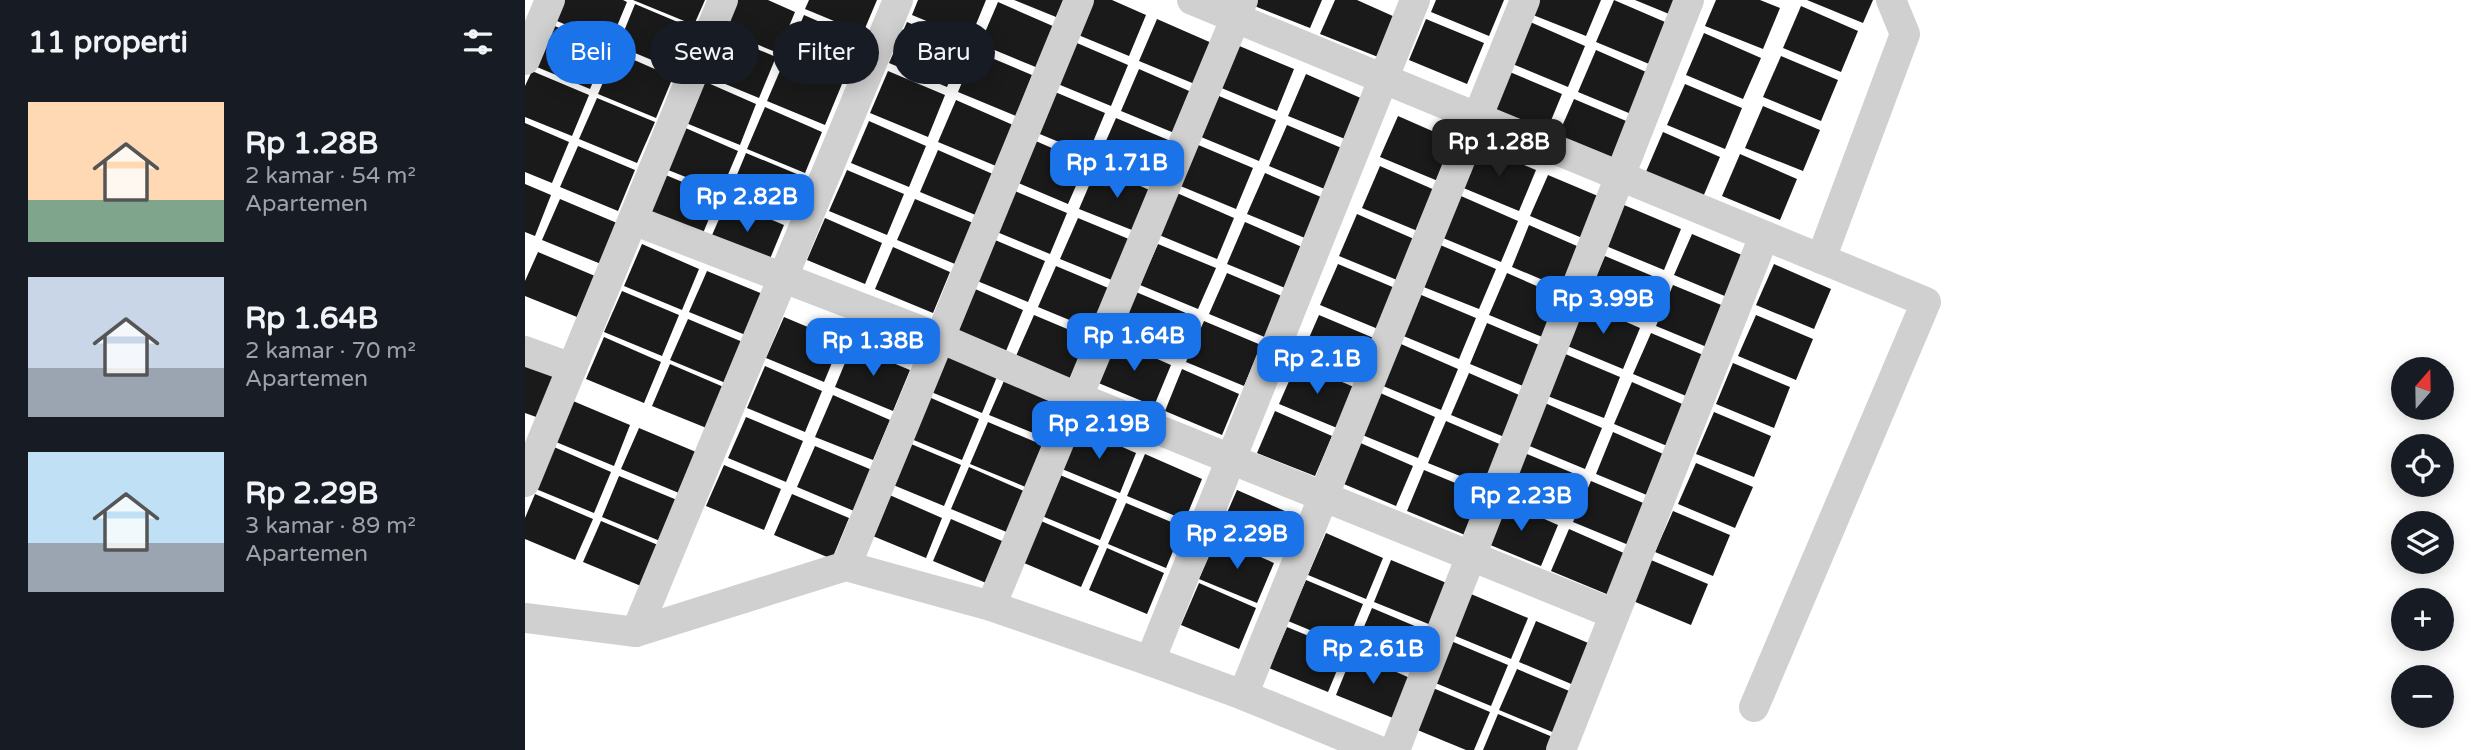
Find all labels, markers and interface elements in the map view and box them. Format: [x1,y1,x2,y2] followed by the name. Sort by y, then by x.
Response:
[546,21,636,84] chip: Beli
[650,21,759,84] chip: Sewa
[773,21,879,84] chip: Filter
[893,21,995,84] chip: Baru
[459,23,497,61] icon: filters
[28,24,188,61] text: 11 properti
[1427,120,1571,179] pin: Rp 1.28B
[245,125,378,162] text: Rp 1.28B
[1448,128,1550,156] text: Rp 1.28B
[84,130,168,214] icon: home
[1045,140,1189,200] pin: Rp 1.71B
[1066,149,1168,177] text: Rp 1.71B
[245,162,416,190] text: 2 kamar · 54 m²
[675,174,819,234] pin: Rp 2.82B
[696,183,798,211] text: Rp 2.82B
[245,190,368,218] text: Apartemen
[1531,276,1675,336] pin: Rp 3.99B
[1552,285,1654,313] text: Rp 3.99B
[245,300,378,337] text: Rp 1.64B
[84,305,168,389] icon: home
[1062,314,1206,373] pin: Rp 1.64B
[801,318,945,378] pin: Rp 1.38B
[1083,322,1185,350] text: Rp 1.64B
[822,327,924,355] text: Rp 1.38B
[1252,336,1382,396] pin: Rp 2.1B
[245,337,416,365] text: 2 kamar · 70 m²
[1273,345,1361,373] text: Rp 2.1B
[2391,357,2453,420] north arrow
[2391,357,2454,728] map controls
[245,365,368,393] text: Apartemen
[1027,402,1171,461] pin: Rp 2.19B
[1048,410,1150,438] text: Rp 2.19B
[2391,434,2454,497] button: locate
[1449,474,1593,533] pin: Rp 2.23B
[245,475,378,512] text: Rp 2.29B
[84,480,168,564] icon: home
[1470,482,1572,510] text: Rp 2.23B
[2391,511,2454,574] button: layers
[245,512,416,540] text: 3 kamar · 89 m²
[1165,512,1309,571] pin: Rp 2.29B
[1186,520,1288,548] text: Rp 2.29B
[245,540,368,568] text: Apartemen
[2391,588,2454,651] button: +
[1301,626,1445,686] pin: Rp 2.61B
[1322,635,1424,663] text: Rp 2.61B
[2391,665,2454,728] button: −

